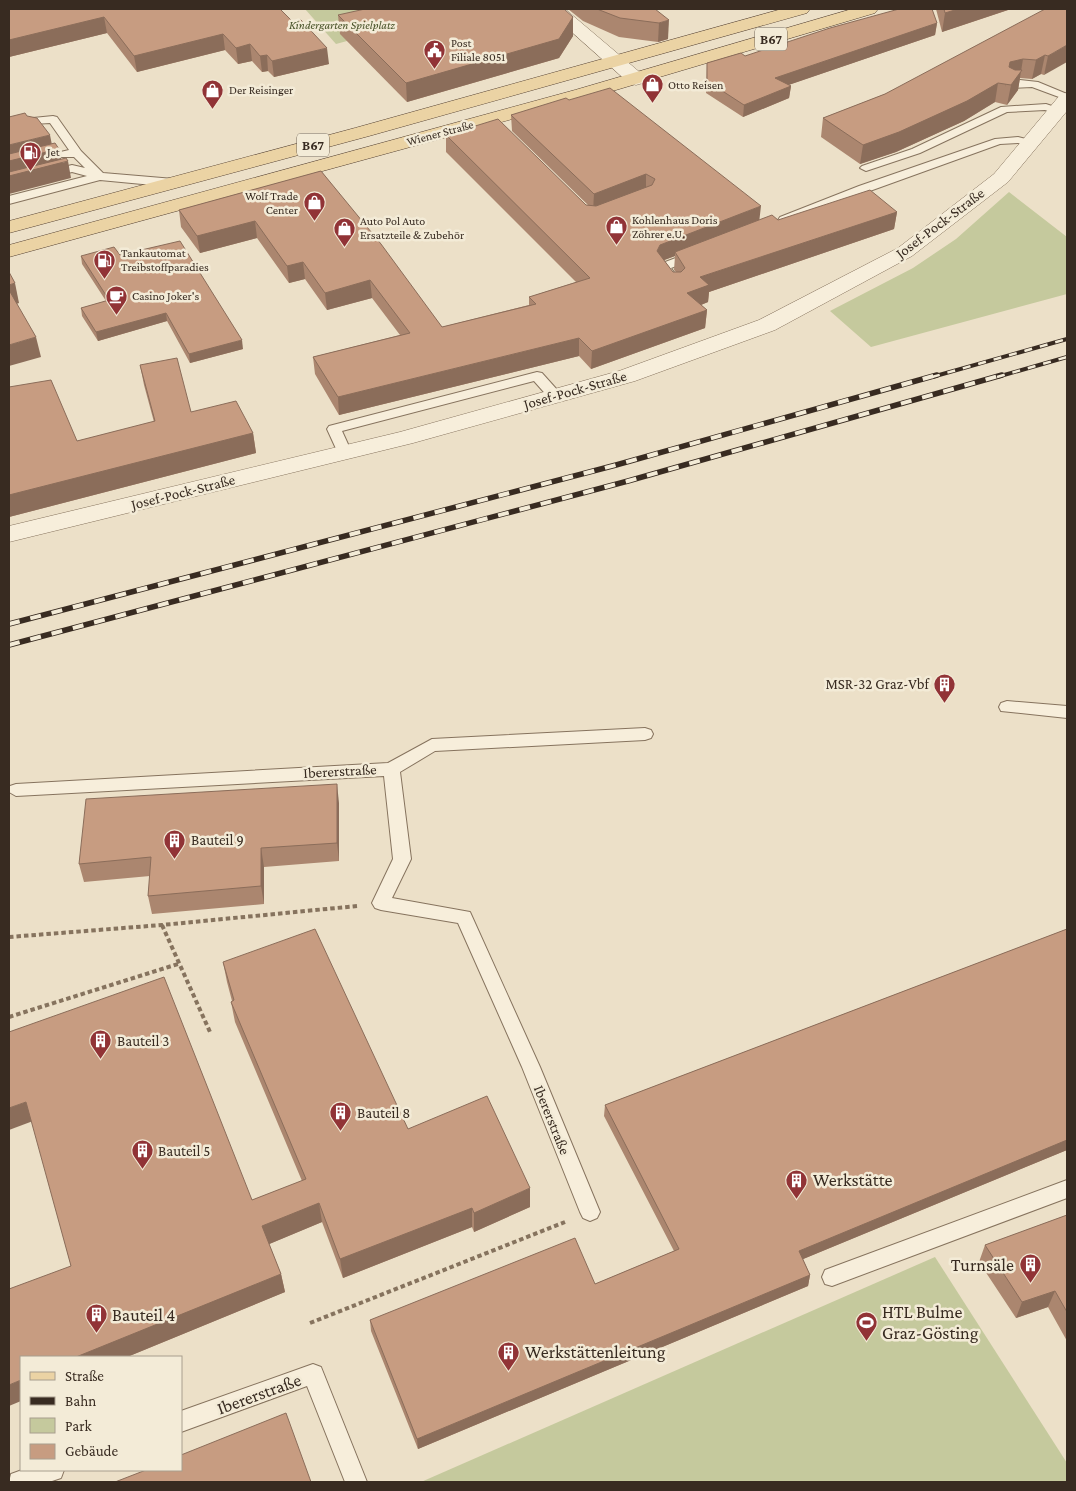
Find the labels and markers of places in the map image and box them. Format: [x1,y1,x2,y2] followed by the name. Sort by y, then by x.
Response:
[451,36,505,64] place label: Post Filiale 8051
[423,38,447,69] public building icon: Post Filiale 8051
[640,73,664,104] shop icon: Otto Reisen
[201,78,225,109] shop icon: Der Reisinger
[668,78,724,92] place label: Otto Reisen
[229,83,294,97] place label: Der Reisinger
[19,140,43,171] fuel station icon: Jet
[46,145,61,159] place label: Jet
[245,189,299,217] place label: Wolf Trade Center
[302,191,326,222] shop icon: Wolf Trade Center
[632,213,718,241] place label: Kohlenhaus Doris Zöhrer e.U.
[360,214,465,242] place label: Auto Pol Auto Ersatzteile & Zubehör
[604,215,628,246] shop icon: Kohlenhaus Doris Zöhrer e.U.
[332,216,356,247] shop icon: Auto Pol Auto Ersatzteile & Zubehör
[121,246,209,274] place label: Tankautomat Treibstoffparadies
[93,248,117,279] fuel station icon: Tankautomat Treibstoffparadies
[104,284,128,315] cafe icon: Casino Joker's
[132,289,200,303] place label: Casino Joker's
[933,672,957,703] building icon: MSR-32 Graz-Vbf
[825,676,931,692] place label: MSR-32 Graz-Vbf
[163,828,187,859] building icon: Bauteil 9
[191,832,244,848] place label: Bauteil 9
[89,1029,113,1060] building icon: Bauteil 3
[117,1033,169,1049] place label: Bauteil 3
[329,1101,353,1132] building icon: Bauteil 8
[357,1105,410,1121] place label: Bauteil 8
[130,1139,154,1170] building icon: Bauteil 5
[158,1143,210,1159] place label: Bauteil 5
[785,1168,809,1199] building icon: Werkstätte
[813,1170,893,1190] place label: Werkstätte
[1018,1253,1042,1284] building icon: Turnsäle
[951,1255,1014,1275] place label: Turnsäle
[882,1302,979,1343] place label: HTL Bulme Graz-Gösting
[84,1303,108,1334] building icon: Bauteil 4
[112,1305,175,1325] place label: Bauteil 4
[854,1310,878,1341] sports icon: HTL Bulme Graz-Gösting
[497,1340,521,1371] building icon: Werkstättenleitung
[525,1342,666,1362] place label: Werkstättenleitung

